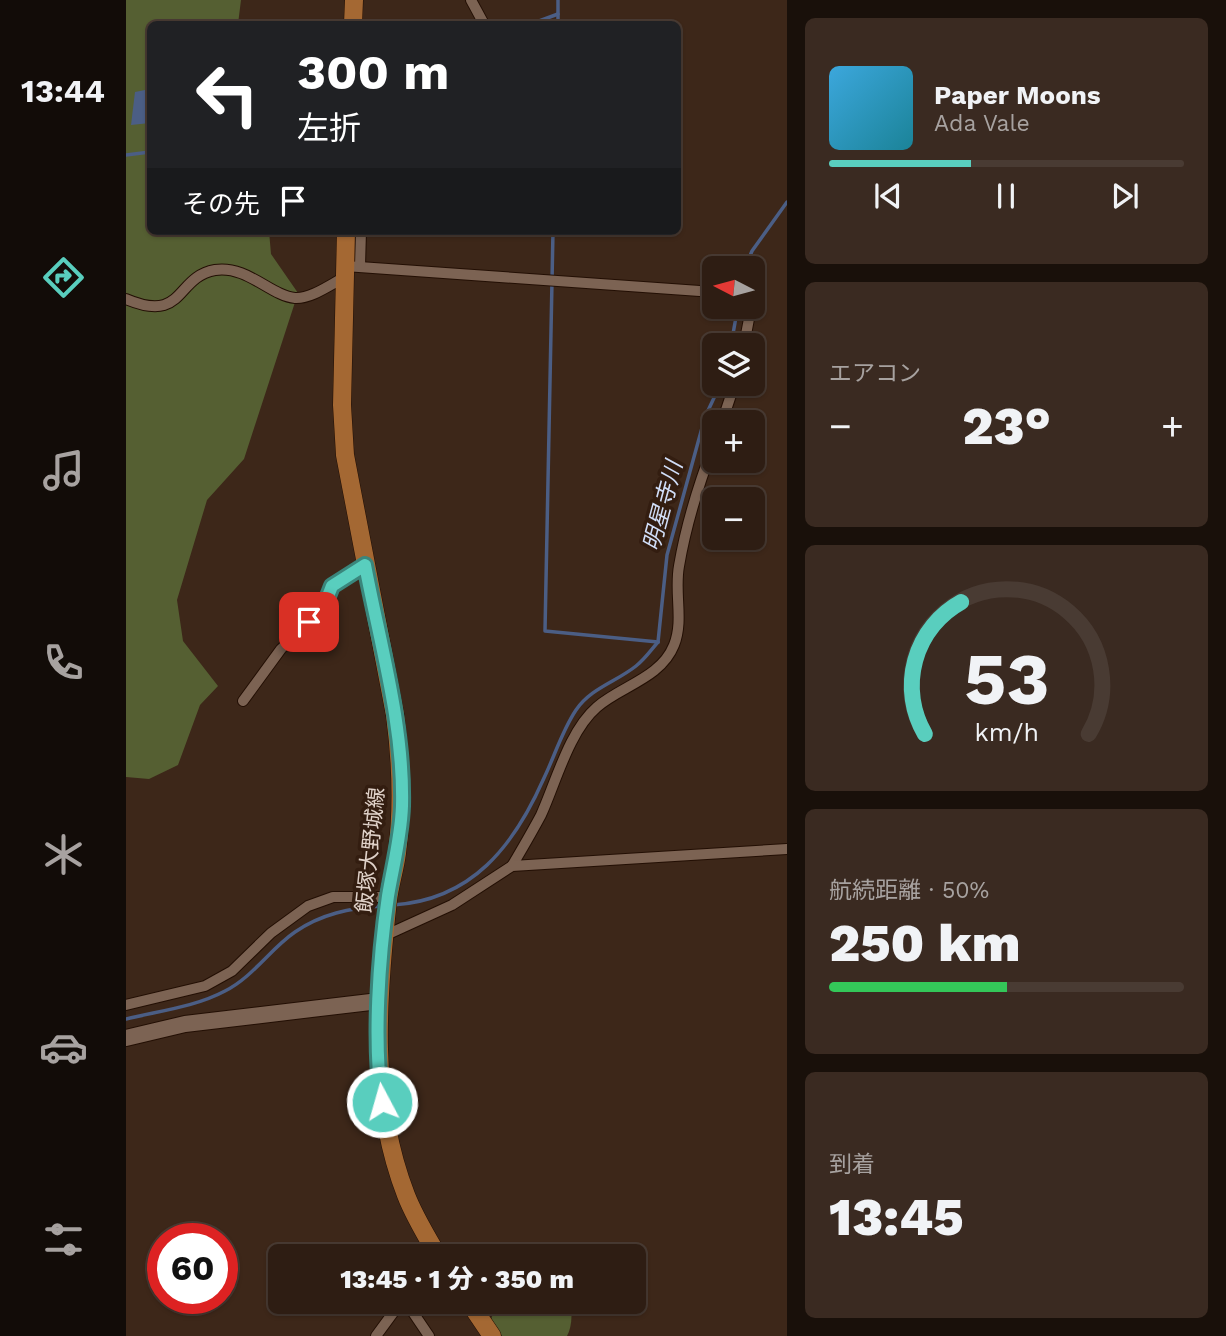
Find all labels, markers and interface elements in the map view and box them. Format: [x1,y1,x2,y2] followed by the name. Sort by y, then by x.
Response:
[297,43,449,101] text: 300 m
[182,49,273,140] icon: left
[21,72,105,110] text: 13:44
[934,80,1101,110] text: Paper Moons
[297,109,361,147] text: 左折
[934,110,1030,137] text: Ada Vale
[869,177,907,215] icon: previous
[987,177,1025,215] icon: pause
[1106,177,1144,215] icon: next
[274,182,312,220] icon: arrive
[182,189,260,219] text: その先
[39,253,88,302] icon: directions
[702,256,765,318] north arrow
[702,256,765,550] map controls
[702,333,765,396] button: layers
[829,360,921,387] text: エアコン
[962,396,1051,457] text: 23°
[829,404,852,448] text: −
[1161,404,1184,448] text: +
[702,410,765,473] button: +
[39,446,88,495] icon: music
[638,455,689,554] water label: 明星寺川
[702,487,765,550] button: −
[279,592,339,652] pin
[290,603,328,641] icon: arrive
[964,636,1049,722] text: 53
[39,638,88,687] icon: phone
[974,718,1039,747] text: km/h
[351,786,389,914] street label: 飯塚大野城線
[39,830,88,879] icon: climate
[829,877,989,904] text: 航続距離 · 50%
[829,913,1020,974] text: 250 km
[39,1023,88,1072] icon: car
[345,1065,419,1139] position arrow
[829,1151,875,1178] text: 到着
[829,1187,964,1248] text: 13:45
[39,1215,88,1264] icon: filters
[147,1223,238,1314] speed limit sign: 60
[340,1264,574,1294] text: 13:45 · 1 分 · 350 m

